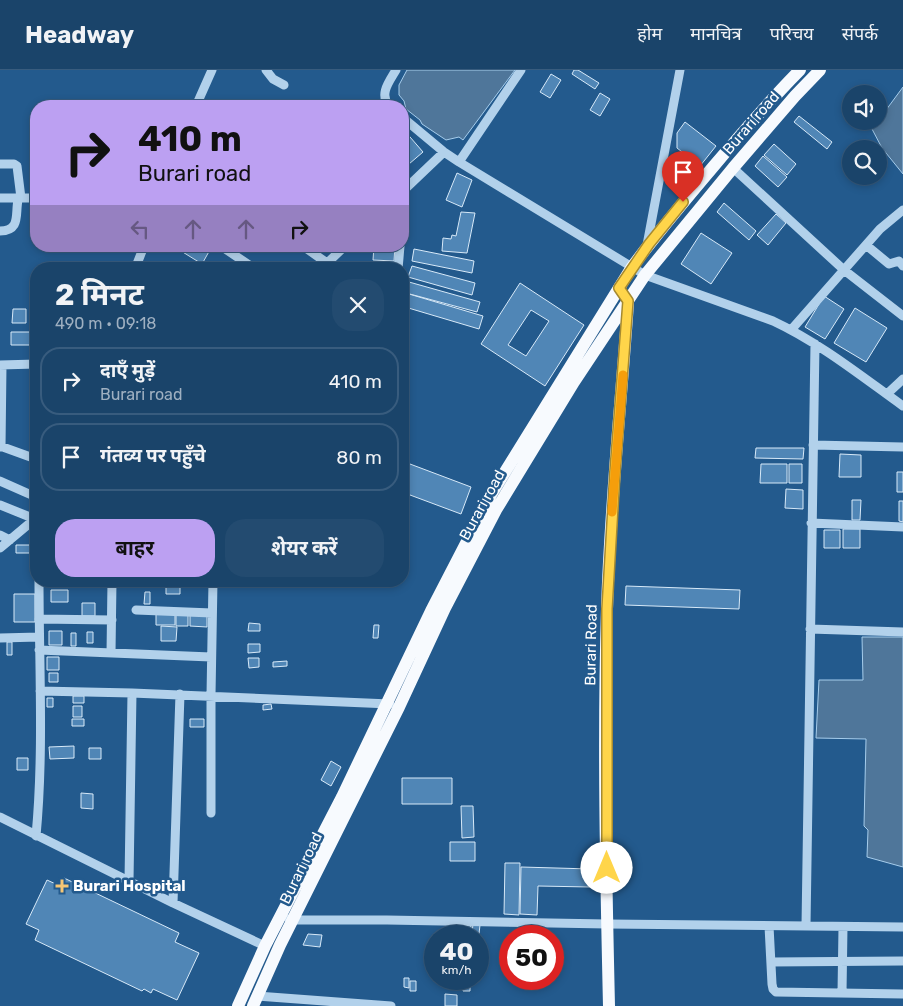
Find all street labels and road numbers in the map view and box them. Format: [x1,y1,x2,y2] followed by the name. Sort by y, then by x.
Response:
[719,88,783,158] street label: Burari road
[455,467,509,543] street label: Burari road
[581,604,601,686] street label: Burari Road
[276,829,326,907] street label: Burari road

